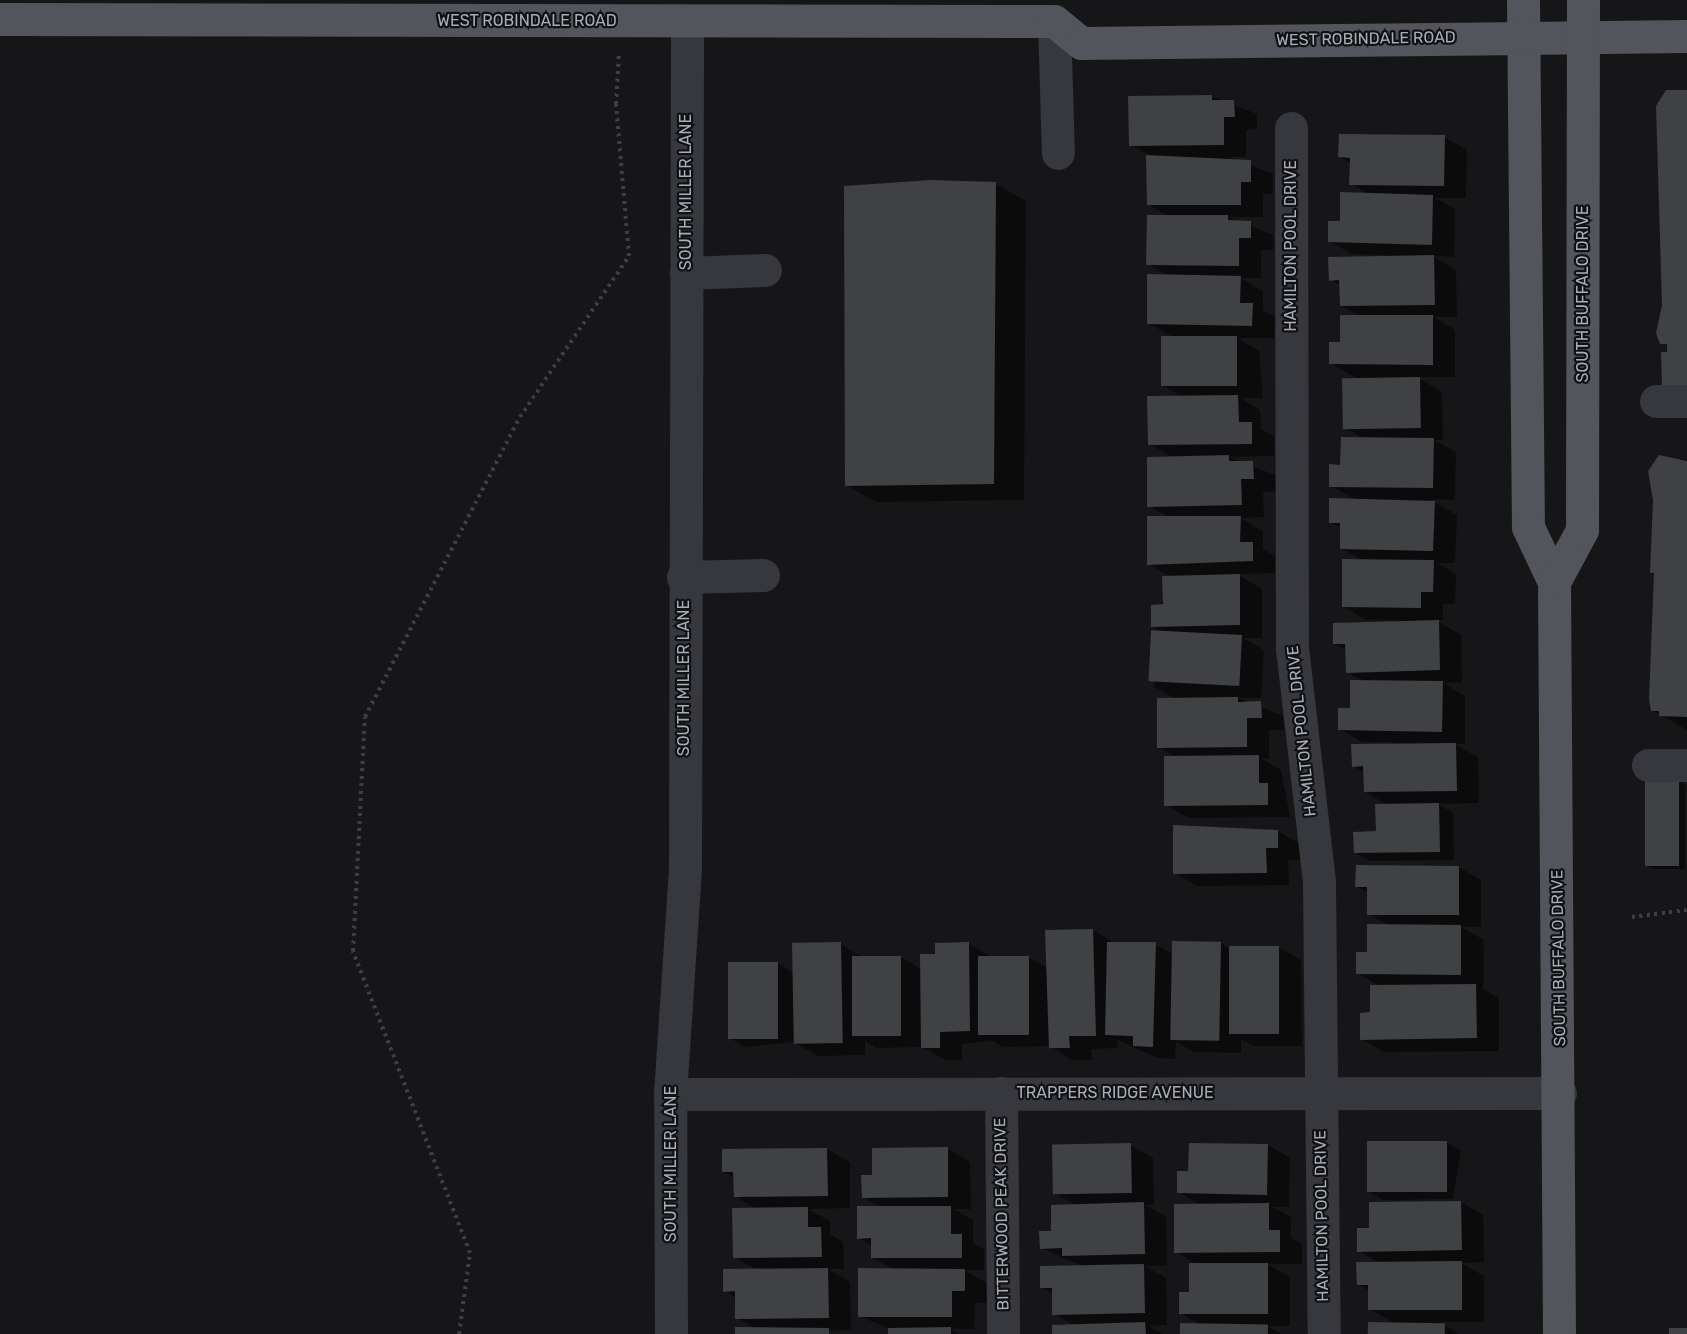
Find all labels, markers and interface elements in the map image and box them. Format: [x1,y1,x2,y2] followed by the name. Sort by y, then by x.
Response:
[437,11,617,31] street label: WEST ROBINDALE ROAD
[1276,28,1456,50] street label: WEST ROBINDALE ROAD
[676,114,696,270] street label: SOUTH MILLER LANE
[1281,160,1301,332] street label: HAMILTON POOL DRIVE
[1573,206,1593,382] street label: SOUTH BUFFALO DRIVE
[674,600,694,756] street label: SOUTH MILLER LANE
[1283,644,1321,818] street label: HAMILTON POOL DRIVE
[1548,869,1570,1047] street label: SOUTH BUFFALO DRIVE
[1016,1083,1214,1103] street label: TRAPPERS RIDGE AVENUE
[661,1086,681,1242] street label: SOUTH MILLER LANE
[991,1117,1013,1311] street label: BITTERWOOD PEAK DRIVE
[1311,1130,1333,1302] street label: HAMILTON POOL DRIVE

